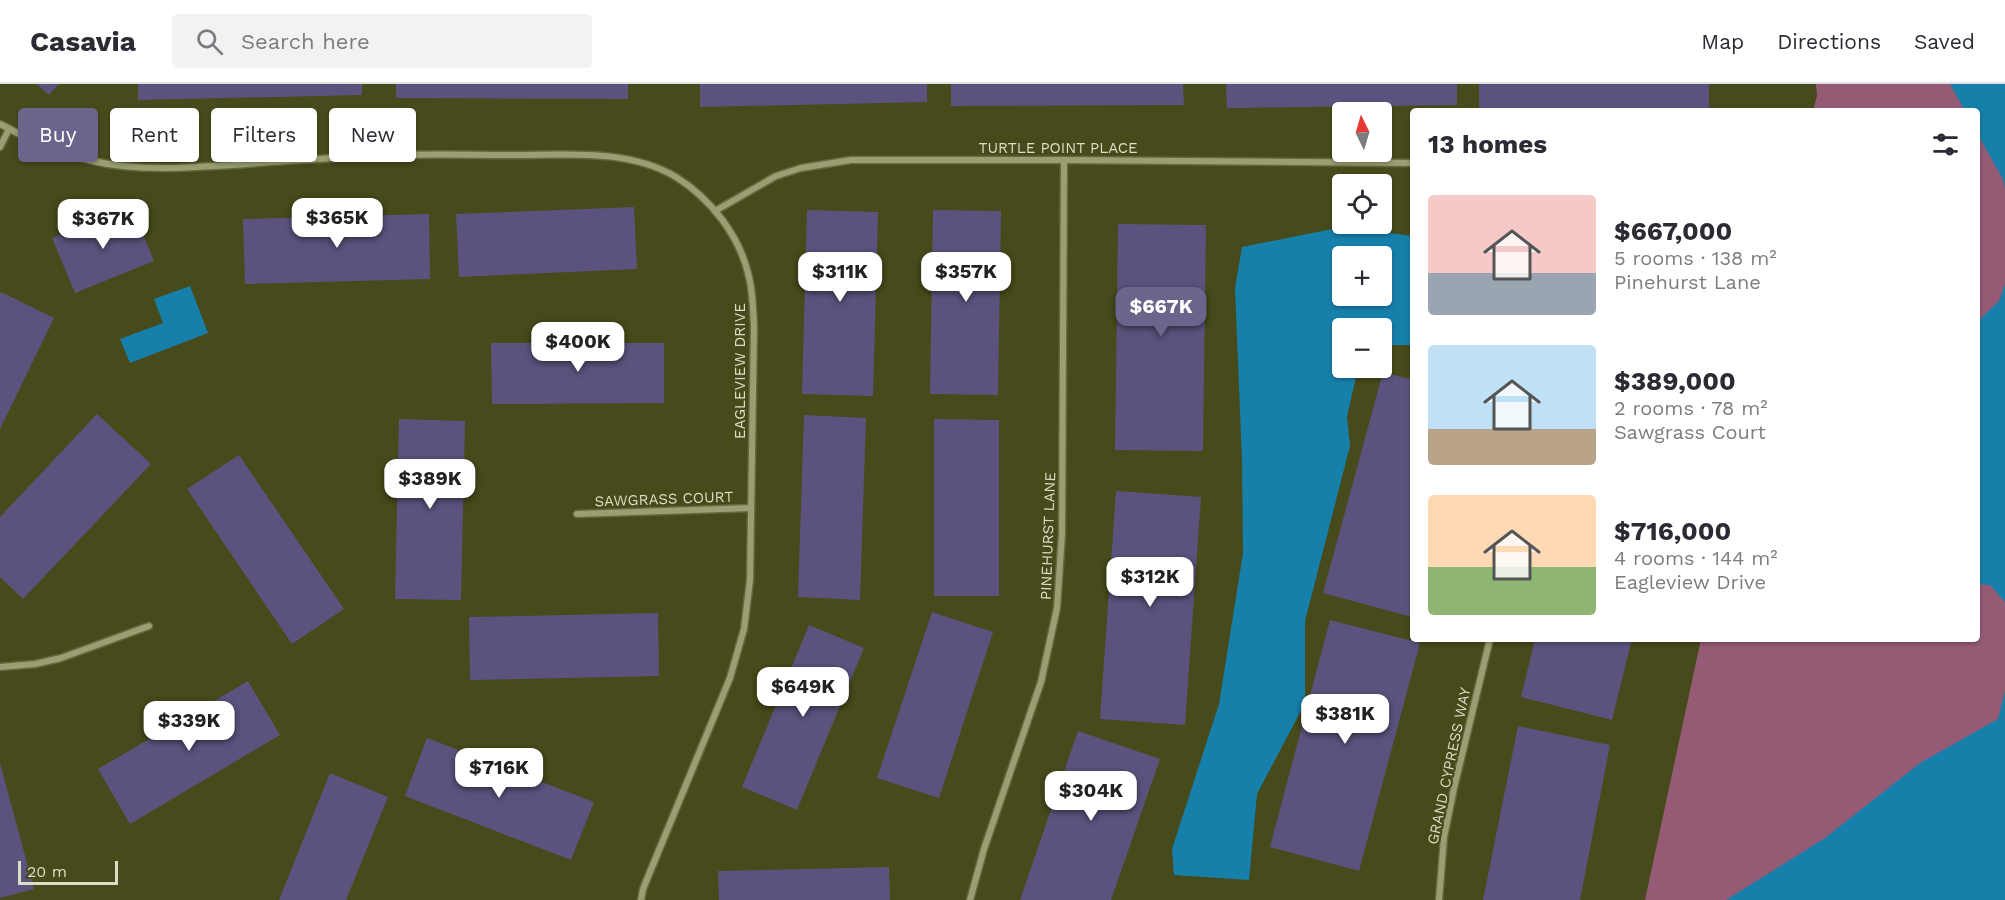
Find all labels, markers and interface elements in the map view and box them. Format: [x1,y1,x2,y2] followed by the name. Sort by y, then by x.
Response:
[172,14,592,68] search box
[30,25,136,58] text: Casavia
[193,25,226,58] icon: search
[241,29,370,54] text: Search here
[1701,29,1744,54] text: Map
[1777,29,1881,54] text: Directions
[1914,29,1975,54] text: Saved
[1332,102,1392,162] north arrow
[1332,102,1392,378] map controls
[18,108,98,162] chip: Buy
[110,108,199,162] chip: Rent
[211,108,317,162] chip: Filters
[329,108,416,162] chip: New
[1929,128,1962,161] icon: filters
[1428,129,1547,159] text: 13 homes
[978,139,1138,157] street label: TURTLE POINT PLACE
[1332,174,1392,234] button: locate
[295,198,379,249] pin: $365K
[61,199,145,250] pin: $367K
[306,205,368,229] text: $365K
[72,206,134,230] text: $367K
[1614,216,1732,246] text: $667,000
[1476,219,1548,291] icon: home
[1332,246,1392,306] button: +
[1614,246,1777,270] text: 5 rooms · 138 m²
[798,252,882,303] pin: $311K
[924,252,1008,303] pin: $357K
[812,259,868,283] text: $311K
[935,259,997,283] text: $357K
[1614,270,1761,294] text: Pinehurst Lane
[1119,287,1203,338] pin: $667K
[1129,294,1193,318] text: $667K
[731,303,749,439] street label: EAGLEVIEW DRIVE
[1332,318,1392,378] button: −
[536,322,620,373] pin: $400K
[545,329,611,353] text: $400K
[1614,366,1736,396] text: $389,000
[1476,369,1548,441] icon: home
[1614,396,1768,420] text: 2 rooms · 78 m²
[1614,420,1766,444] text: Sawgrass Court
[388,459,472,510] pin: $389K
[398,466,462,490] text: $389K
[1037,472,1059,600] street label: PINEHURST LANE
[594,488,734,510] street label: SAWGRASS COURT
[1614,516,1731,546] text: $716,000
[1476,519,1548,591] icon: home
[1614,546,1778,570] text: 4 rooms · 144 m²
[1108,557,1192,608] pin: $312K
[1120,564,1180,588] text: $312K
[1614,570,1766,594] text: Eagleview Drive
[761,667,845,718] pin: $649K
[771,674,835,698] text: $649K
[1424,685,1475,846] street label: GRAND CYPRESS WAY
[1303,694,1387,745] pin: $381K
[147,701,231,752] pin: $339K
[1315,701,1375,725] text: $381K
[158,708,220,732] text: $339K
[457,748,541,799] pin: $716K
[469,755,529,779] text: $716K
[1049,771,1133,822] pin: $304K
[1059,778,1123,802] text: $304K
[18,858,118,886] scale bar
[27,862,67,881] text: 20 m

